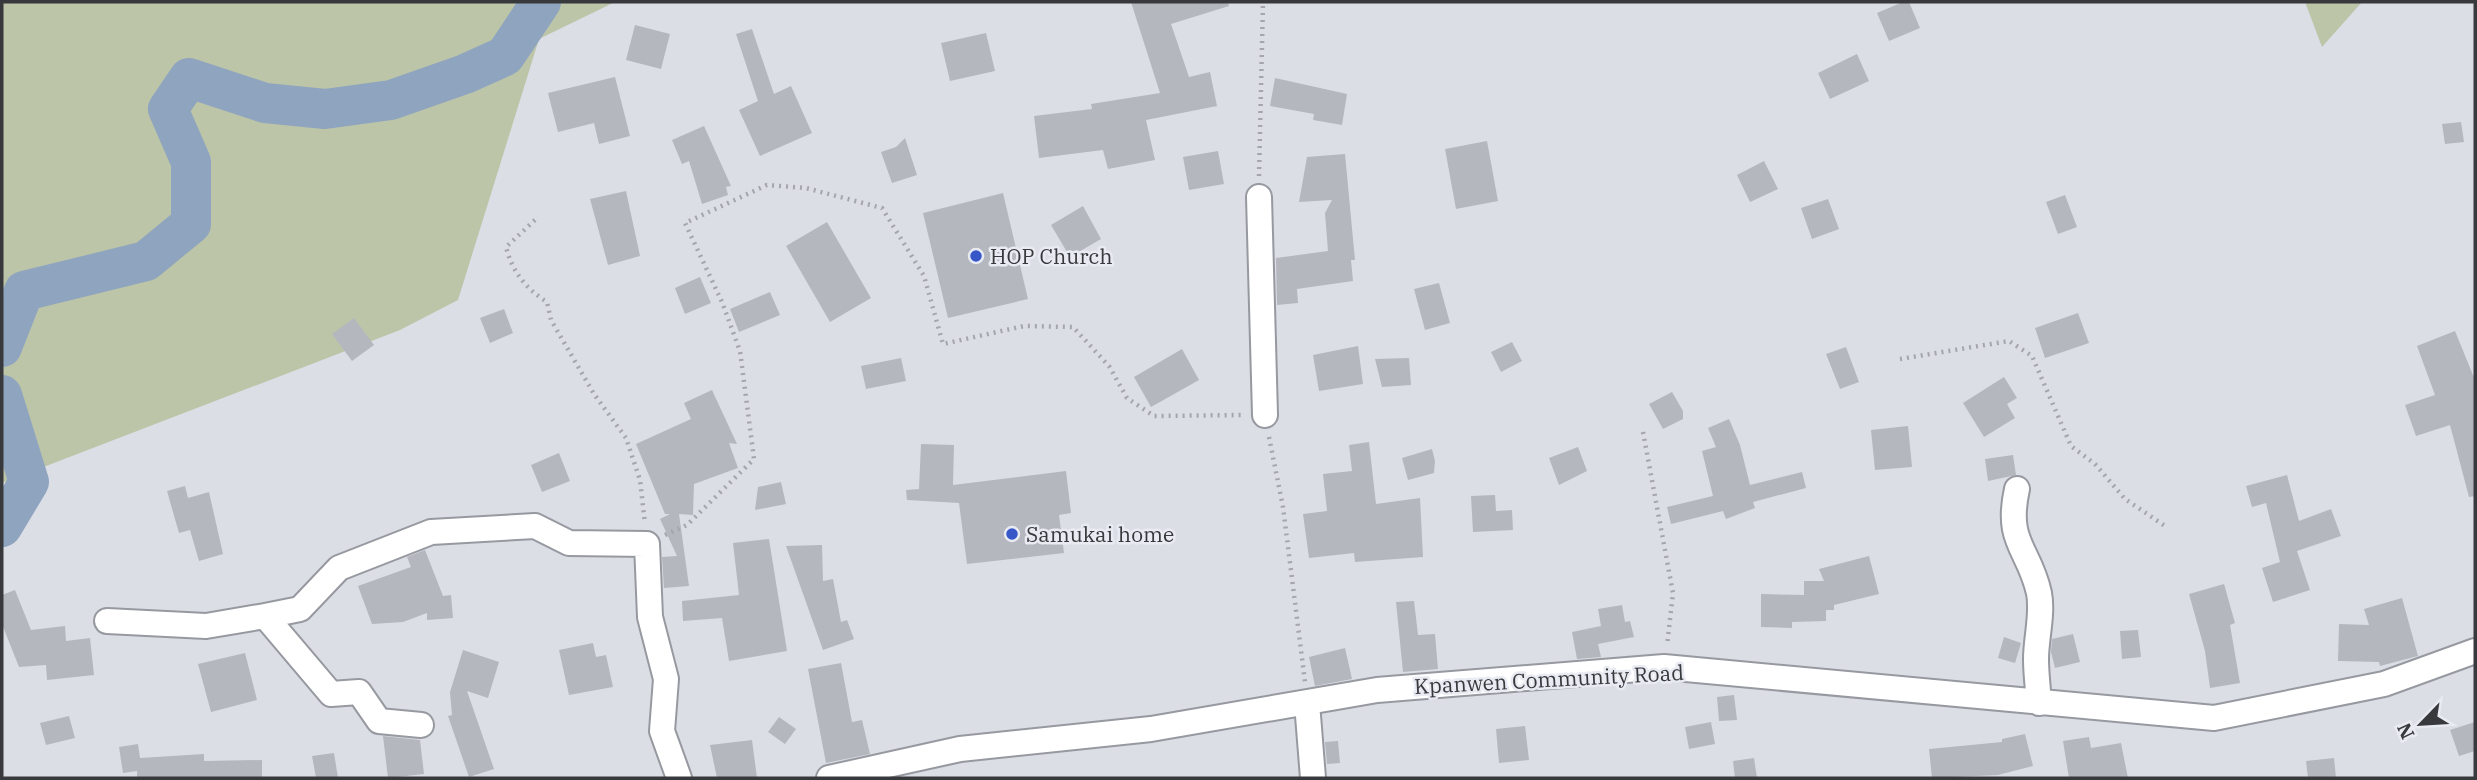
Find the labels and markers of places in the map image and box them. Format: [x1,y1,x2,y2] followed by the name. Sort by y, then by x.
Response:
[990,242,1113,270] place label: HOP Church
[968,248,984,264] marker: HOP Church
[1026,520,1174,548] place label: Samukai home
[1004,526,1020,542] marker: Samukai home

